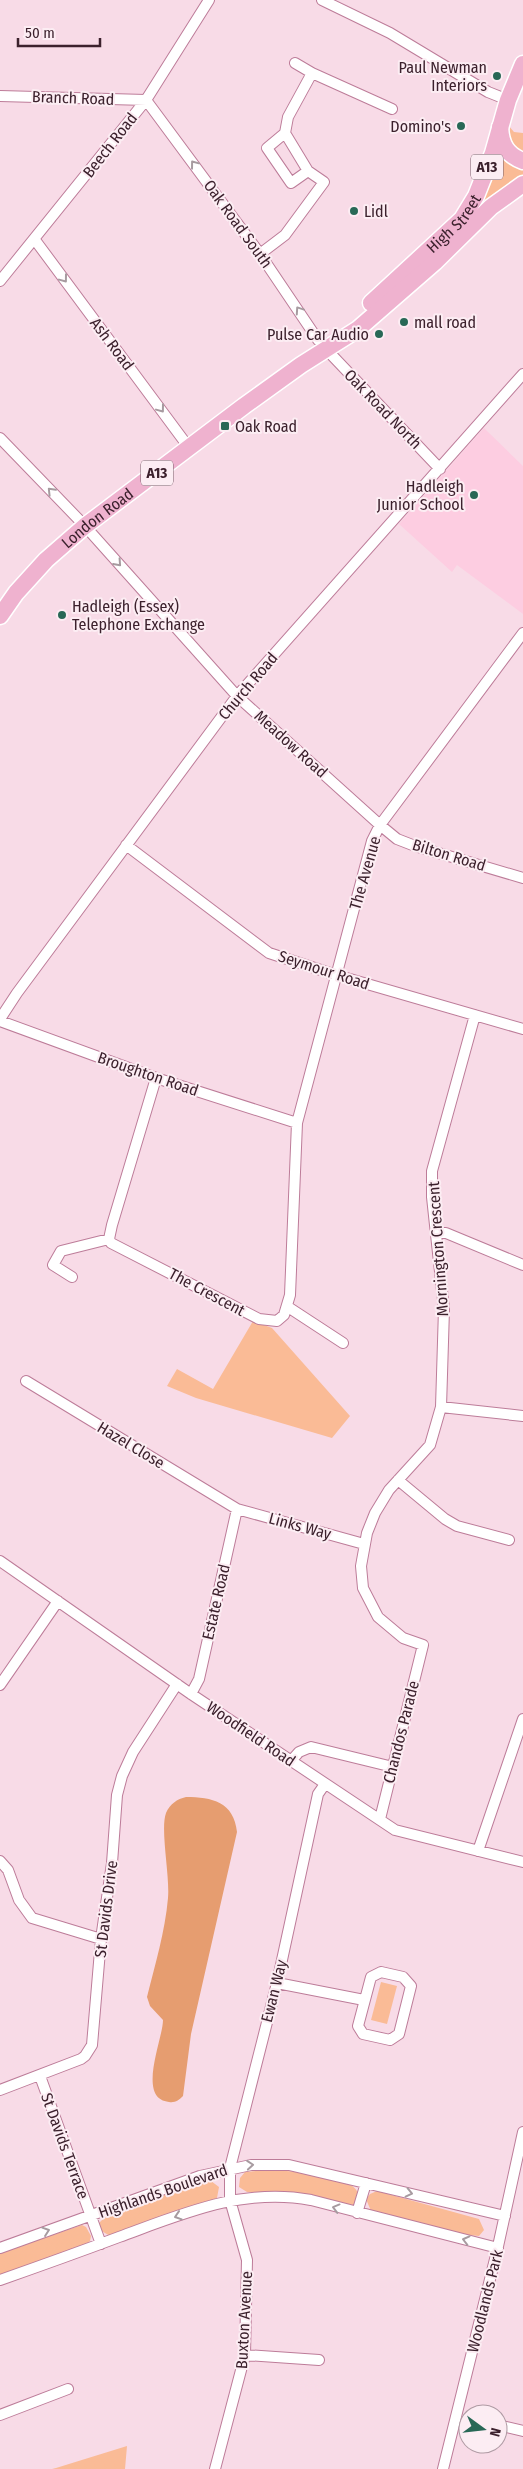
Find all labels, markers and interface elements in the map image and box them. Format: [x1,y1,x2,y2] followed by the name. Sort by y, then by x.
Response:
[18,15,100,47] scale bar
[25,24,55,42] text: 50 m
[399,58,487,95] place label: Paul Newman Interiors
[491,70,503,82] marker: Paul Newman Interiors
[32,87,114,109] street label: Branch Road
[79,109,141,181] street label: Beech Road
[390,117,451,136] place label: Domino's
[455,120,467,132] marker: Domino's
[471,154,503,180] road number: A13
[191,161,199,170] one-way arrow
[200,176,276,272] street label: Oak Road South
[422,190,485,257] street label: High Street
[364,202,388,221] place label: Lidl
[348,205,360,217] marker: Lidl
[58,273,67,283] one-way arrow
[295,306,305,315] one-way arrow
[414,313,476,332] place label: mall road
[86,314,138,374] street label: Ash Road
[398,316,410,328] marker: mall road
[267,325,369,344] place label: Pulse Car Audio
[373,328,385,340] marker: Pulse Car Audio
[340,365,426,453] street label: Oak Road North
[155,403,164,413] one-way arrow
[235,417,297,436] place label: Oak Road
[219,420,231,432] marker: Oak Road
[141,460,173,486] road number: A13
[377,477,464,514] place label: Hadleigh Junior School
[57,484,137,552] street label: London Road
[48,488,57,497] one-way arrow
[468,489,480,501] marker: Hadleigh Junior School
[112,557,121,566] one-way arrow
[72,597,205,634] place label: Hadleigh (Essex) Telephone Exchange
[56,609,68,621] marker: Hadleigh (Essex) Telephone Exchange
[214,648,282,724] street label: Church Road
[251,706,331,782] street label: Meadow Road
[345,834,385,912] street label: The Avenue
[410,835,488,875] street label: Bilton Road
[276,946,372,994] street label: Seymour Road
[95,1048,201,1100] street label: Broughton Road
[424,1180,452,1317] street label: Mornington Crescent
[166,1264,249,1320] street label: The Crescent
[94,1418,168,1472] street label: Hazel Close
[267,1509,334,1544] street label: Links Way
[198,1562,234,1642] street label: Estate Road
[379,1679,423,1785] street label: Chandos Parade
[203,1697,299,1771] street label: Woodfield Road
[91,1859,121,1959] street label: St Davids Drive
[257,1957,291,2024] street label: Ewan Way
[37,2090,93,2202] street label: St Davids Terrace
[96,2160,230,2222] street label: Highlands Boulevard
[246,2160,254,2171] one-way arrow
[405,2187,414,2198] one-way arrow
[333,2203,341,2213] one-way arrow
[174,2210,183,2220] one-way arrow
[41,2227,50,2237] one-way arrow
[462,2235,471,2246] one-way arrow
[463,2247,507,2354] street label: Woodlands Park
[232,2271,256,2369] street label: Buxton Avenue
[458,2404,508,2454] north arrow
[486,2426,504,2438] text: N

